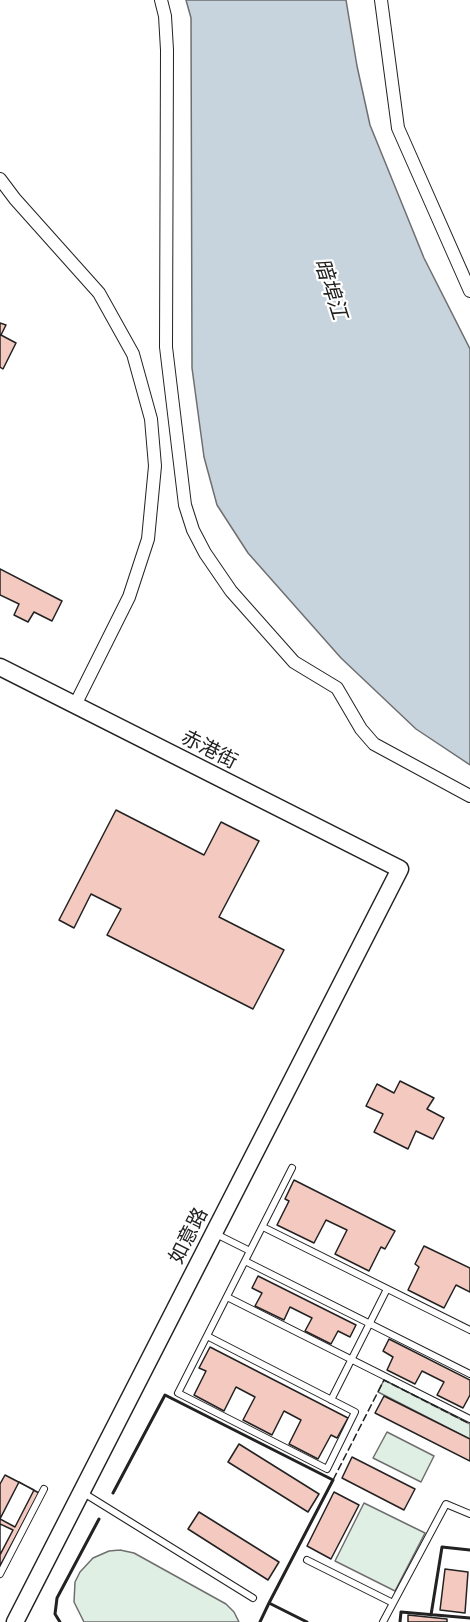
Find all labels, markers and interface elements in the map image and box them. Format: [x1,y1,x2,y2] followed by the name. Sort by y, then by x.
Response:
[308,255,352,323] water label: 暗埠江
[177,726,241,774] street label: 赤港街
[165,1204,213,1268] street label: 如意路

